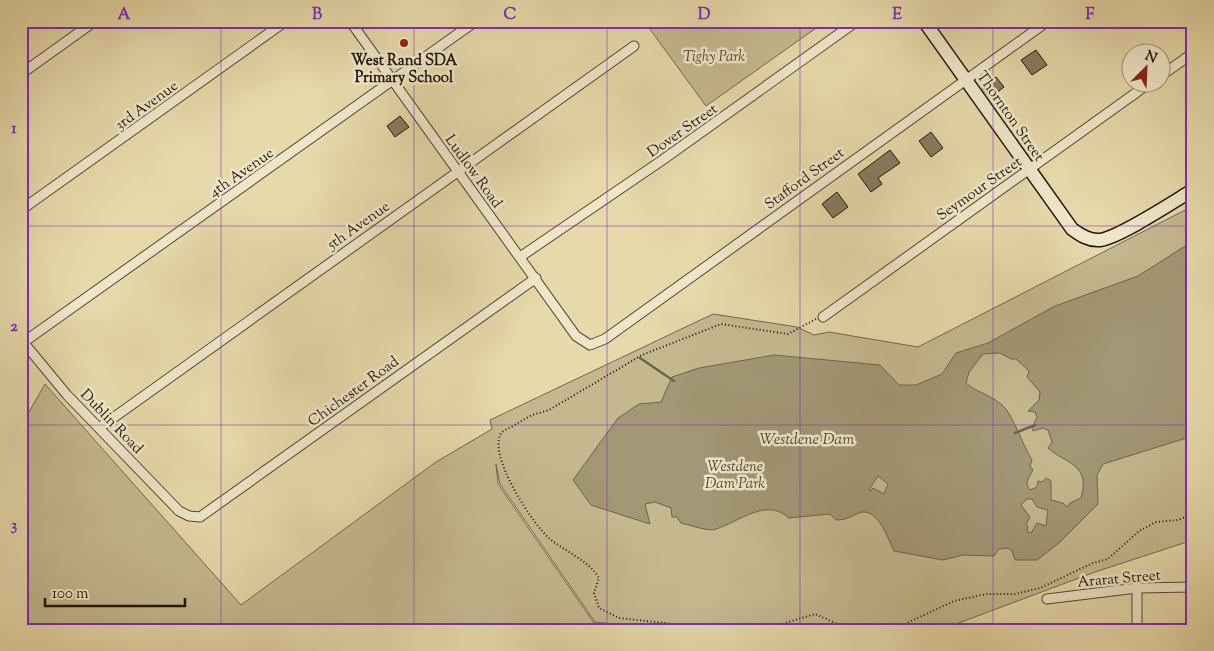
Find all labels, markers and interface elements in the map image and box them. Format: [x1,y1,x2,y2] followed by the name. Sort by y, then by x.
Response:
[118,4,131,27] text: A
[312,4,322,27] text: B
[504,4,517,27] text: C
[698,4,711,27] text: D
[892,4,902,27] text: E
[1086,4,1095,27] text: F
[398,37,410,49] marker: West Rand SDA Primary School
[1122,42,1172,92] north arrow
[683,47,745,68] park label: Tighy Park
[1141,47,1160,69] text: N
[351,51,458,89] place label: West Rand SDA Primary School
[971,67,1049,166] street label: Thornton Street
[111,76,183,136] street label: 3rd Avenue
[643,99,722,163] street label: Dover Street
[11,118,17,141] text: 1
[439,131,507,213] street label: Ludlow Road
[205,143,278,203] street label: 4th Avenue
[761,143,849,215] street label: Stafford Street
[933,152,1027,226] street label: Seymour Street
[322,197,395,256] street label: 5th Avenue
[10,316,18,339] text: 2
[304,352,404,432] street label: Chichester Road
[75,385,148,459] street label: Dublin Road
[760,429,854,452] water label: Westdene Dam
[705,457,765,495] park label: Westdene Dam Park
[11,515,18,538] text: 3
[1077,565,1162,594] street label: Ararat Street
[45,576,185,608] scale bar
[52,584,89,605] text: 100 m

